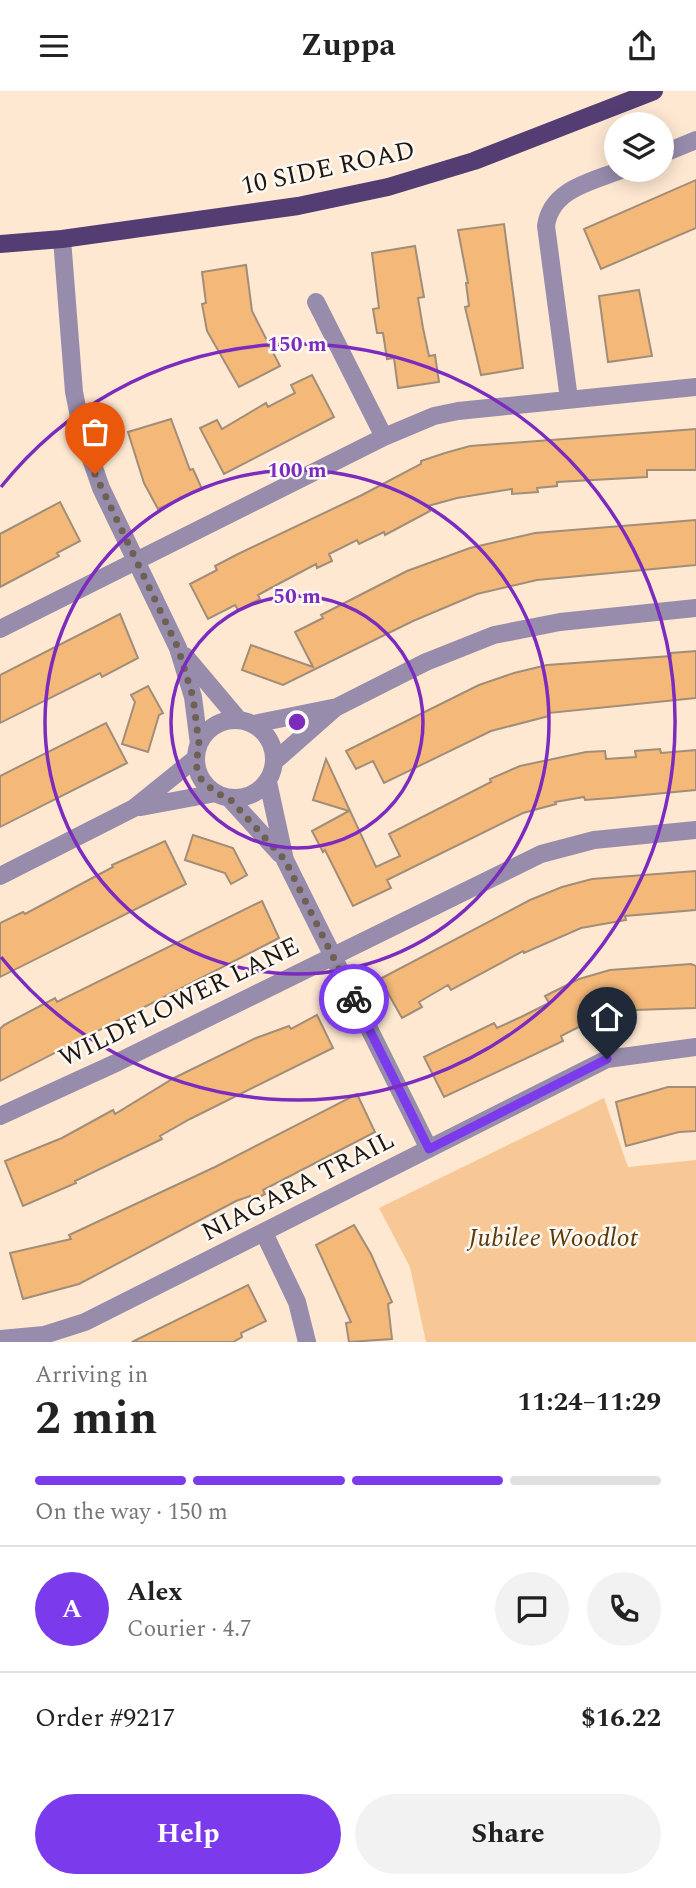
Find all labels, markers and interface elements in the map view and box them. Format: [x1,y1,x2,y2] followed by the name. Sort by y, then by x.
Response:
[300,21,396,70] text: Zuppa
[35,27,73,65] icon: menu
[623,27,661,65] icon: share
[604,112,674,182] map controls
[604,112,674,182] button: layers
[237,130,419,206] street label: 10 SIDE ROAD
[267,329,327,361] text: 150 m
[65,402,125,474] pin
[76,413,114,451] icon: bag
[267,455,327,487] text: 100 m
[273,581,321,613] text: 50 m
[285,710,309,734] centre of rings
[52,926,306,1078] street label: WILDFLOWER LANE
[319,964,389,1034] courier
[335,980,373,1018] icon: bike
[577,987,637,1059] pin
[588,998,626,1036] icon: home
[194,1120,402,1252] street label: NIAGARA TRAIL
[466,1218,638,1258] park label: Jubilee Woodlot
[35,1358,148,1393] text: Arriving in
[517,1382,661,1422] text: 11:24–11:29
[35,1384,157,1454] text: 2 min
[35,1495,228,1530] text: On the way · 150 m
[127,1572,182,1612] text: Alex
[495,1572,569,1646] button: chat
[587,1572,661,1646] button: phone
[62,1589,82,1629] text: A
[127,1612,252,1647] text: Courier · 4.7
[35,1698,175,1738] text: Order #9217
[581,1698,661,1738] text: $16.22
[35,1794,341,1874] button: Help
[355,1794,661,1874] button: Share

